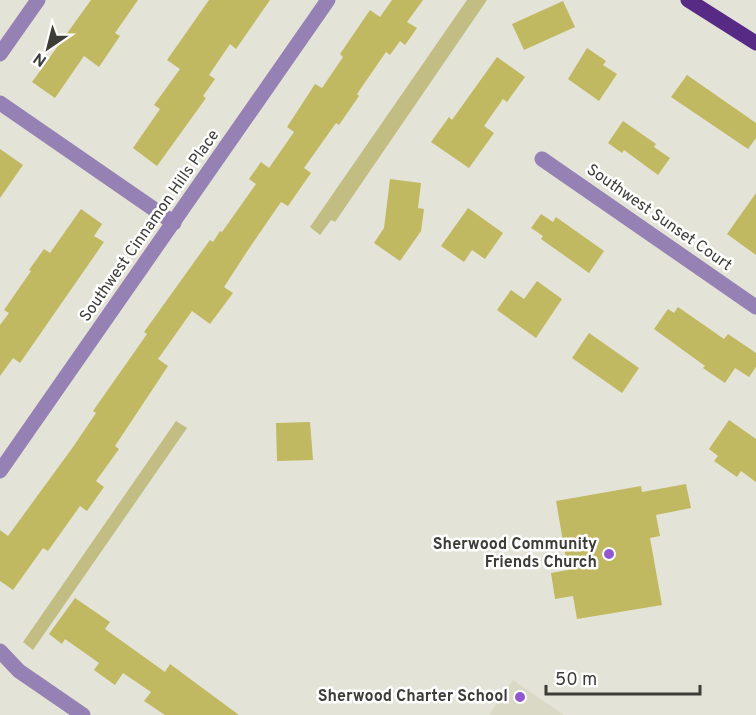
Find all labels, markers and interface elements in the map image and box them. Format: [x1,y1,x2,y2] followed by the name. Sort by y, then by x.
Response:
[18,18,78,78] north arrow
[30,47,51,70] text: N
[76,126,224,326] street label: Southwest Cinnamon Hills Place
[582,160,736,276] street label: Southwest Sunset Court
[433,535,597,573] place label: Sherwood Community Friends Church
[602,547,616,561] marker: Sherwood Community Friends Church
[546,658,700,696] scale bar
[555,669,597,692] text: 50 m
[318,687,508,707] place label: Sherwood Charter School
[513,690,527,704] marker: Sherwood Charter School

